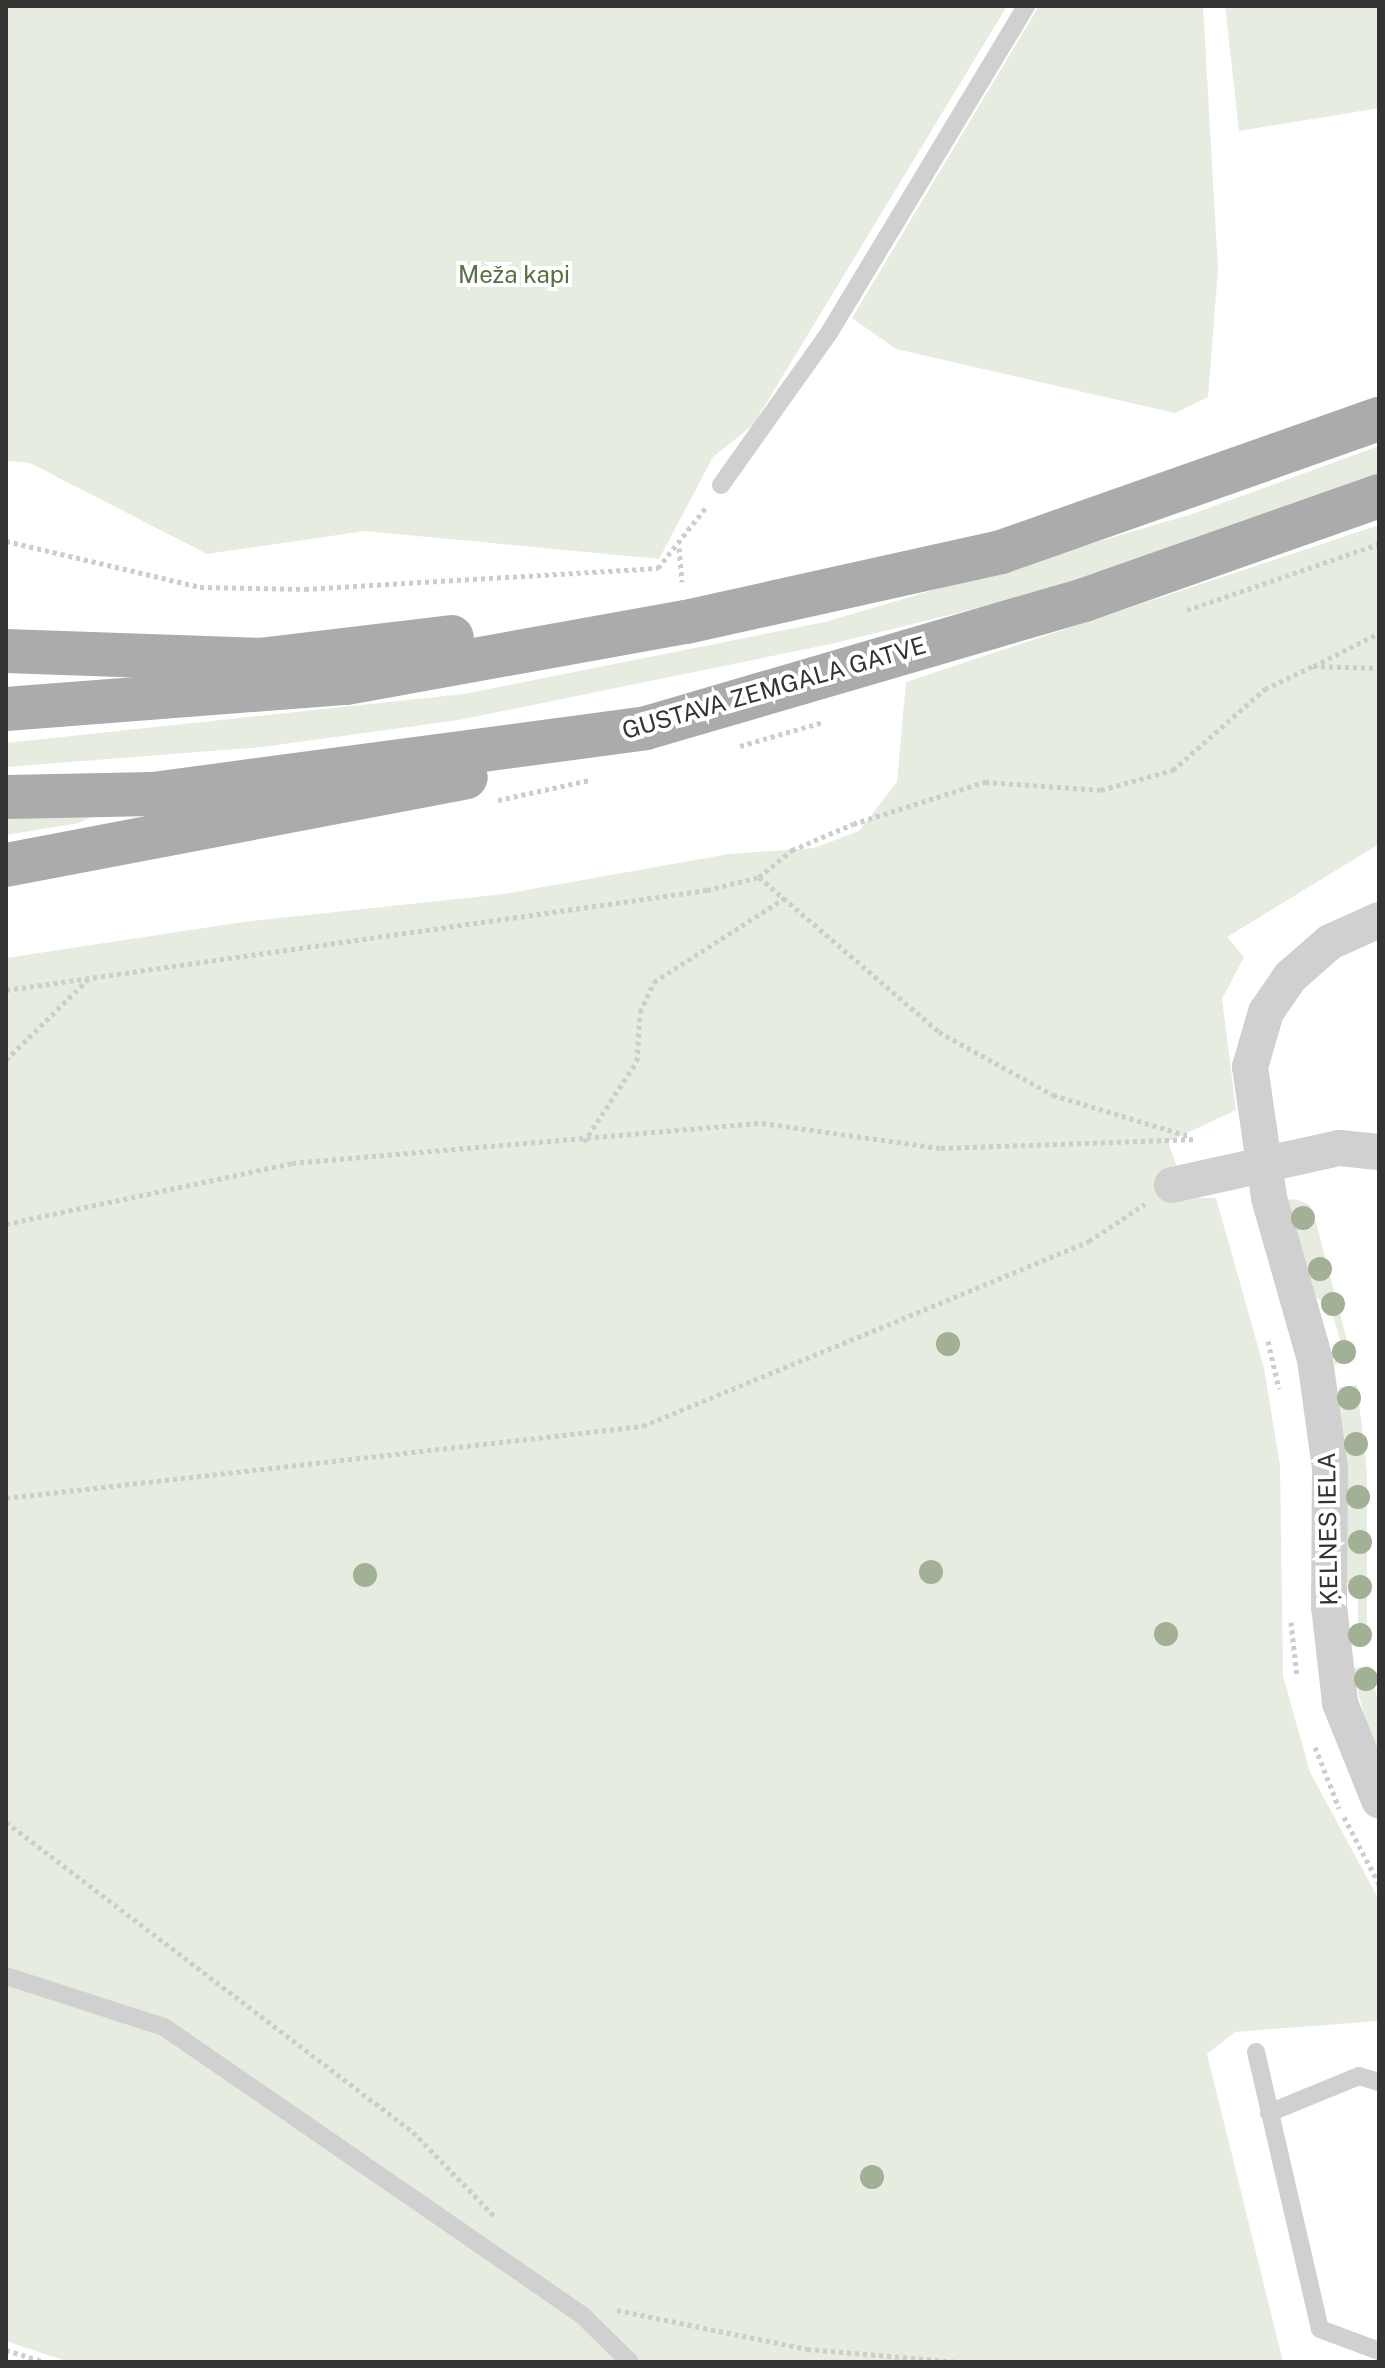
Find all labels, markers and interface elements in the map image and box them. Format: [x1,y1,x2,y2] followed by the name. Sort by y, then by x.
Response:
[458,261,570,289] park label: Meža kapi
[619,631,929,745] street label: GUSTAVA ZEMGALA GATVE
[1312,1452,1344,1606] street label: ĶELNES IELA

